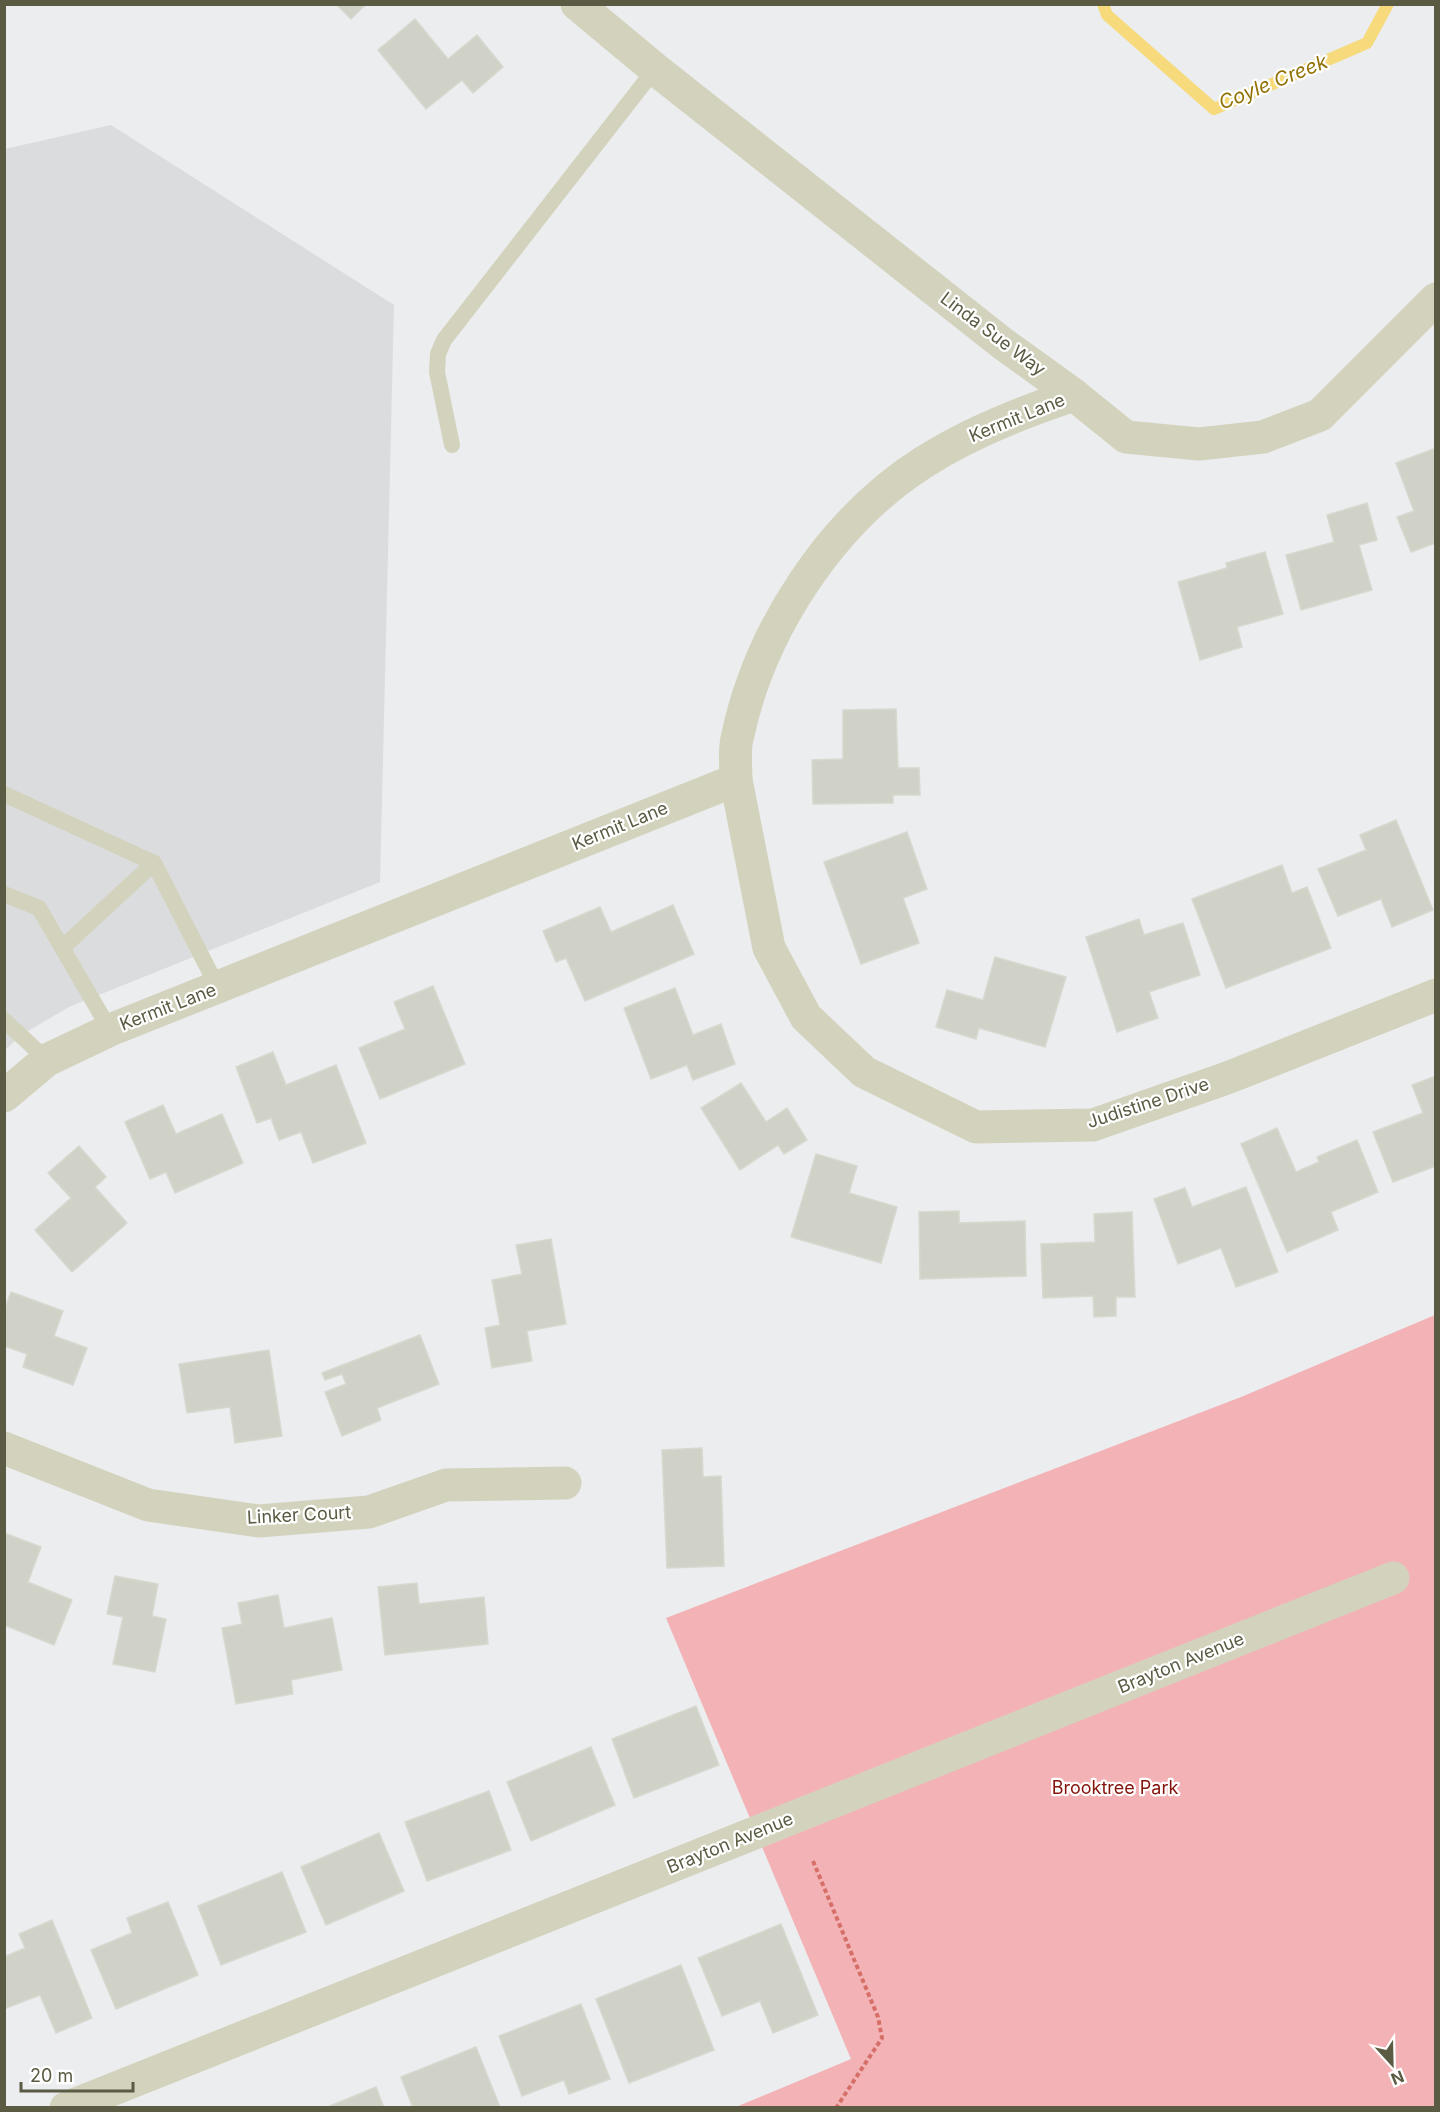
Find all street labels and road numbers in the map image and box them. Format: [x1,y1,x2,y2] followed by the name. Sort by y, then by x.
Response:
[937,287,1050,380] street label: Linda Sue Way
[966,389,1068,446] street label: Kermit Lane
[569,797,671,854] street label: Kermit Lane
[117,979,219,1035] street label: Kermit Lane
[1084,1073,1211,1132] street label: Judistine Drive
[246,1501,352,1528] street label: Linker Court
[1115,1628,1247,1697] street label: Brayton Avenue
[664,1808,796,1877] street label: Brayton Avenue

